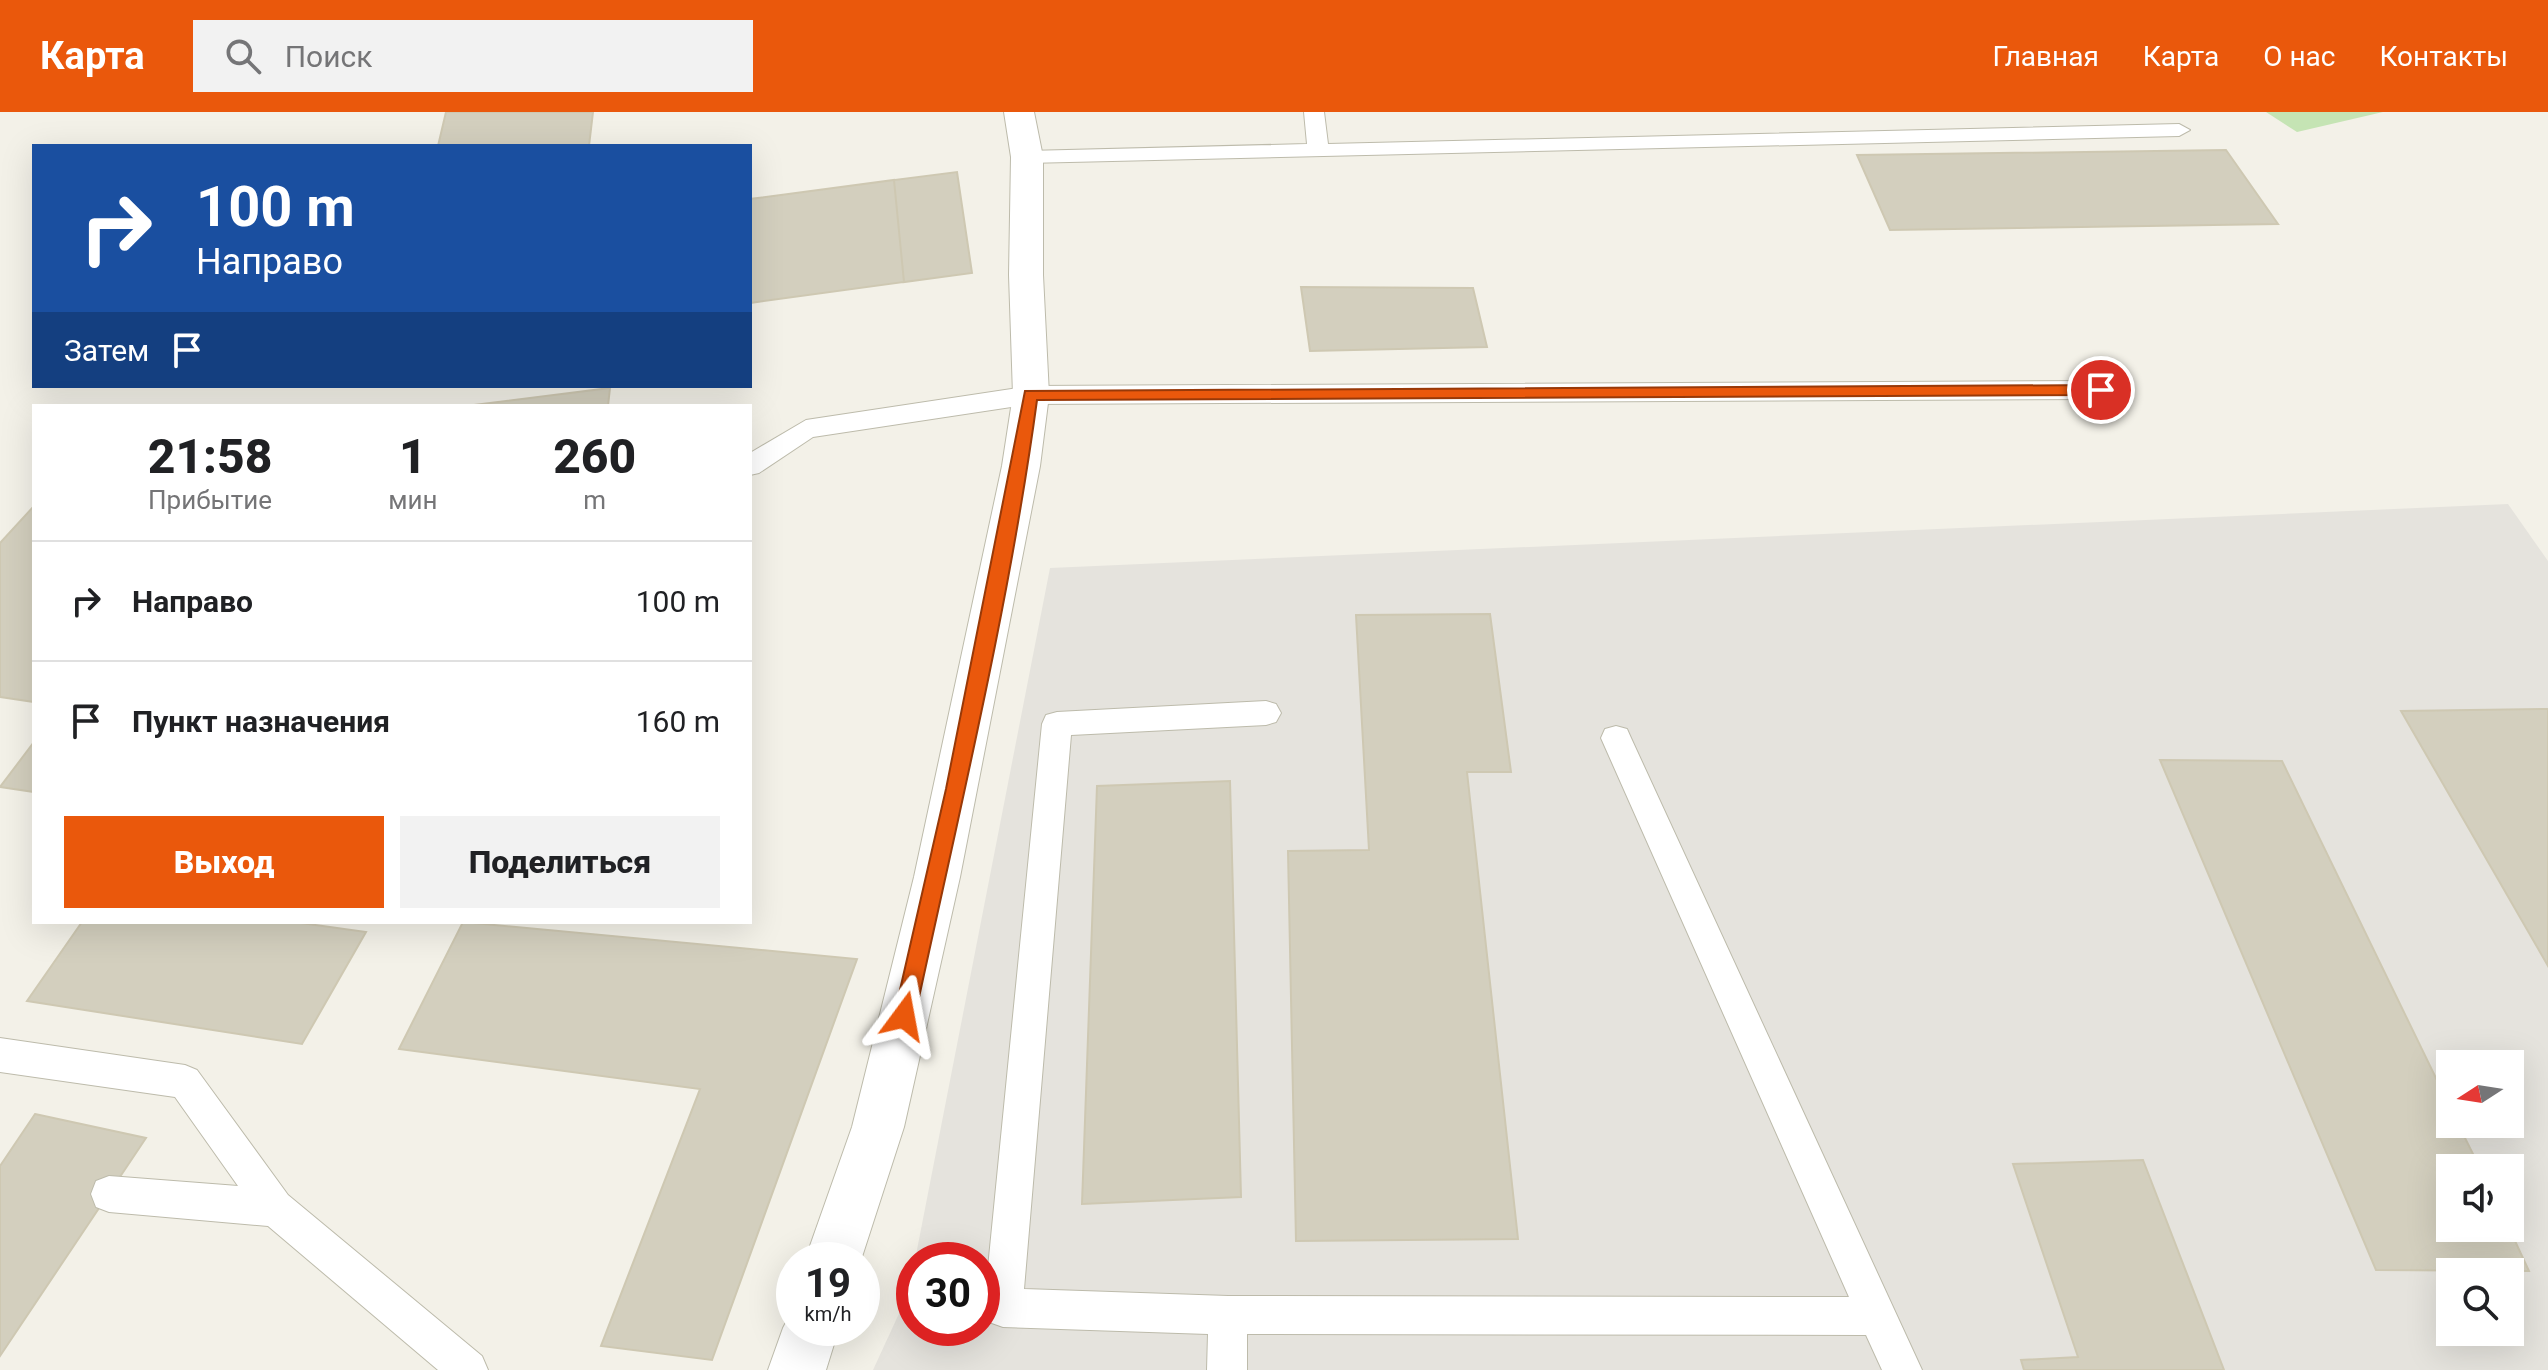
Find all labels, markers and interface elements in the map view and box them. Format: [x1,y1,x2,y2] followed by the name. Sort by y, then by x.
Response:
[193,20,753,92] search box
[40,34,145,78] text: Карта
[221,34,265,78] icon: search
[285,39,372,74] text: Поиск
[1992,40,2099,73] text: Главная
[2143,40,2219,73] text: Карта
[2263,40,2335,73] text: О нас
[2379,40,2508,73] text: Контакты
[196,174,355,240] text: 100 m
[64,176,168,280] icon: right
[196,241,343,283] text: Направо
[165,328,209,372] icon: arrive
[64,333,149,368] text: Затем
[2067,356,2135,424] pin
[2079,368,2123,412] icon: arrive
[148,428,272,485] text: 21:58
[399,428,427,485] text: 1
[553,428,636,485] text: 260
[148,485,272,515] text: Прибытие
[388,485,437,515] text: мин
[583,485,606,515] text: m
[64,579,108,623] icon: right
[132,584,253,619] text: Направо
[636,584,720,619] text: 100 m
[64,699,108,743] icon: arrive
[132,704,390,739] text: Пункт назначения
[636,704,720,739] text: 160 m
[64,816,384,908] button: Выход
[400,816,720,908] button: Поделиться
[862,974,946,1058] position arrow
[2436,1050,2524,1138] north arrow
[2436,1050,2524,1346] map controls
[2436,1154,2524,1242] button: sound
[896,1242,1000,1346] speed limit sign: 30
[2436,1258,2524,1346] button: search
[805,1260,851,1307] text: 19
[805,1302,851,1326] text: km/h

